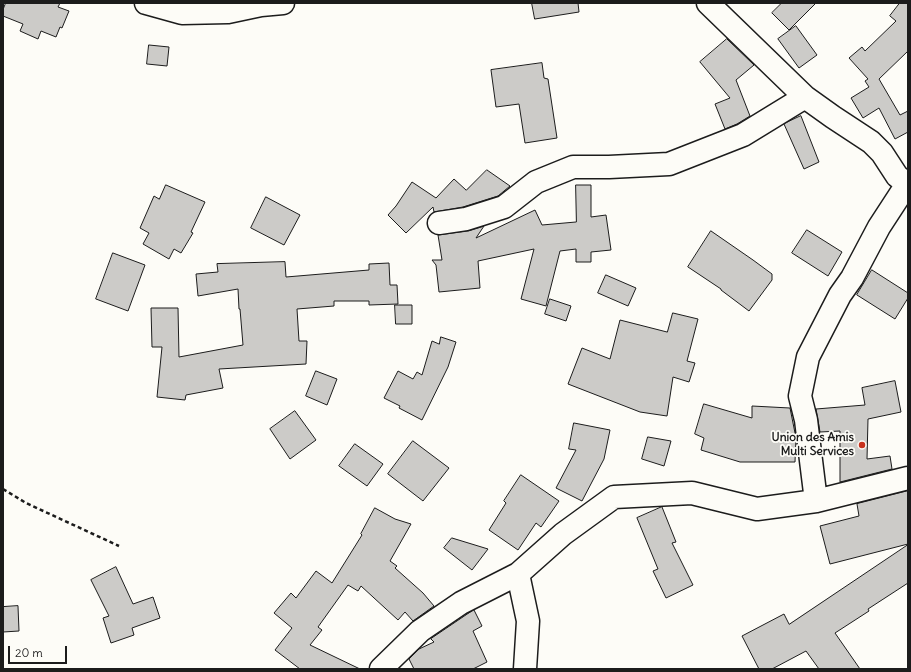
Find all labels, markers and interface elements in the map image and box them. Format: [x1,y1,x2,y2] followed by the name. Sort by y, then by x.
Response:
[772,431,854,459] place label: Union des Amis Multi Services
[857,440,867,450] marker: Union des Amis Multi Services
[10,638,69,664] scale bar
[15,645,43,660] text: 20 m

